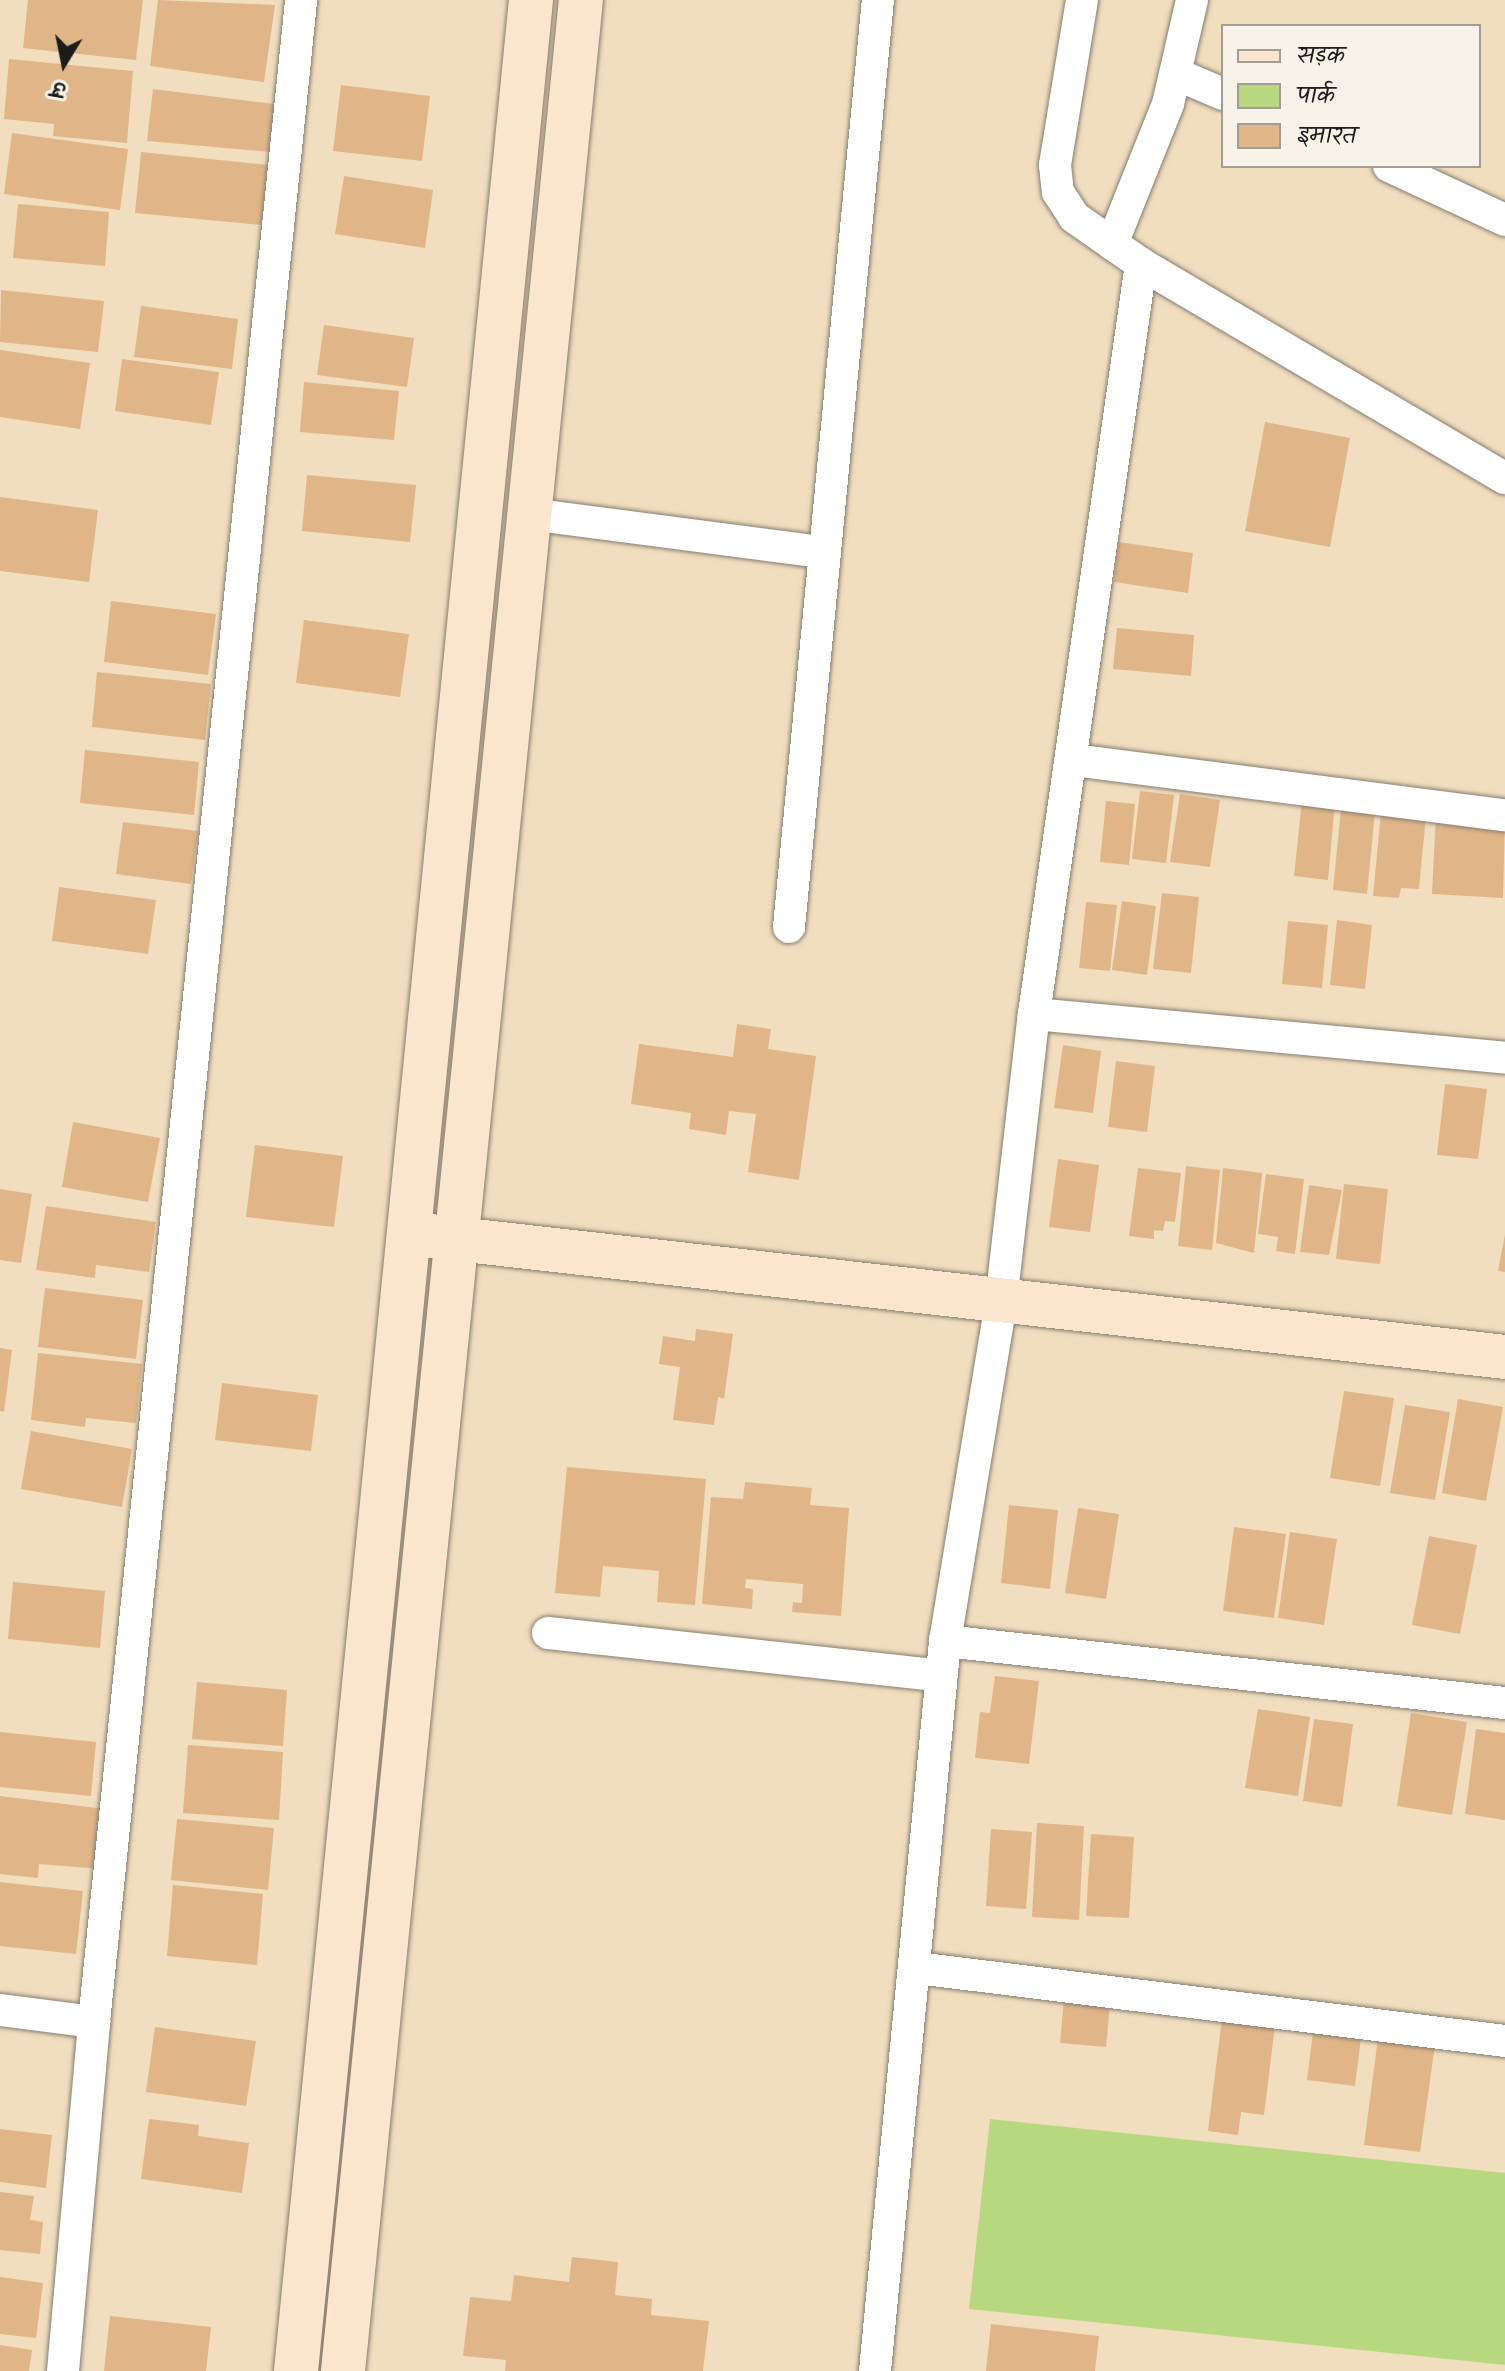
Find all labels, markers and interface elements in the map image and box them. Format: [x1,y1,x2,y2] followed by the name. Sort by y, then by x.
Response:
[24,24,104,104] north arrow
[1221,24,1481,168] legend
[1297,37,1345,76] text: सड़क
[50,70,70,107] text: उ
[1297,77,1335,116] text: पार्क
[1297,117,1356,156] text: इमारत

